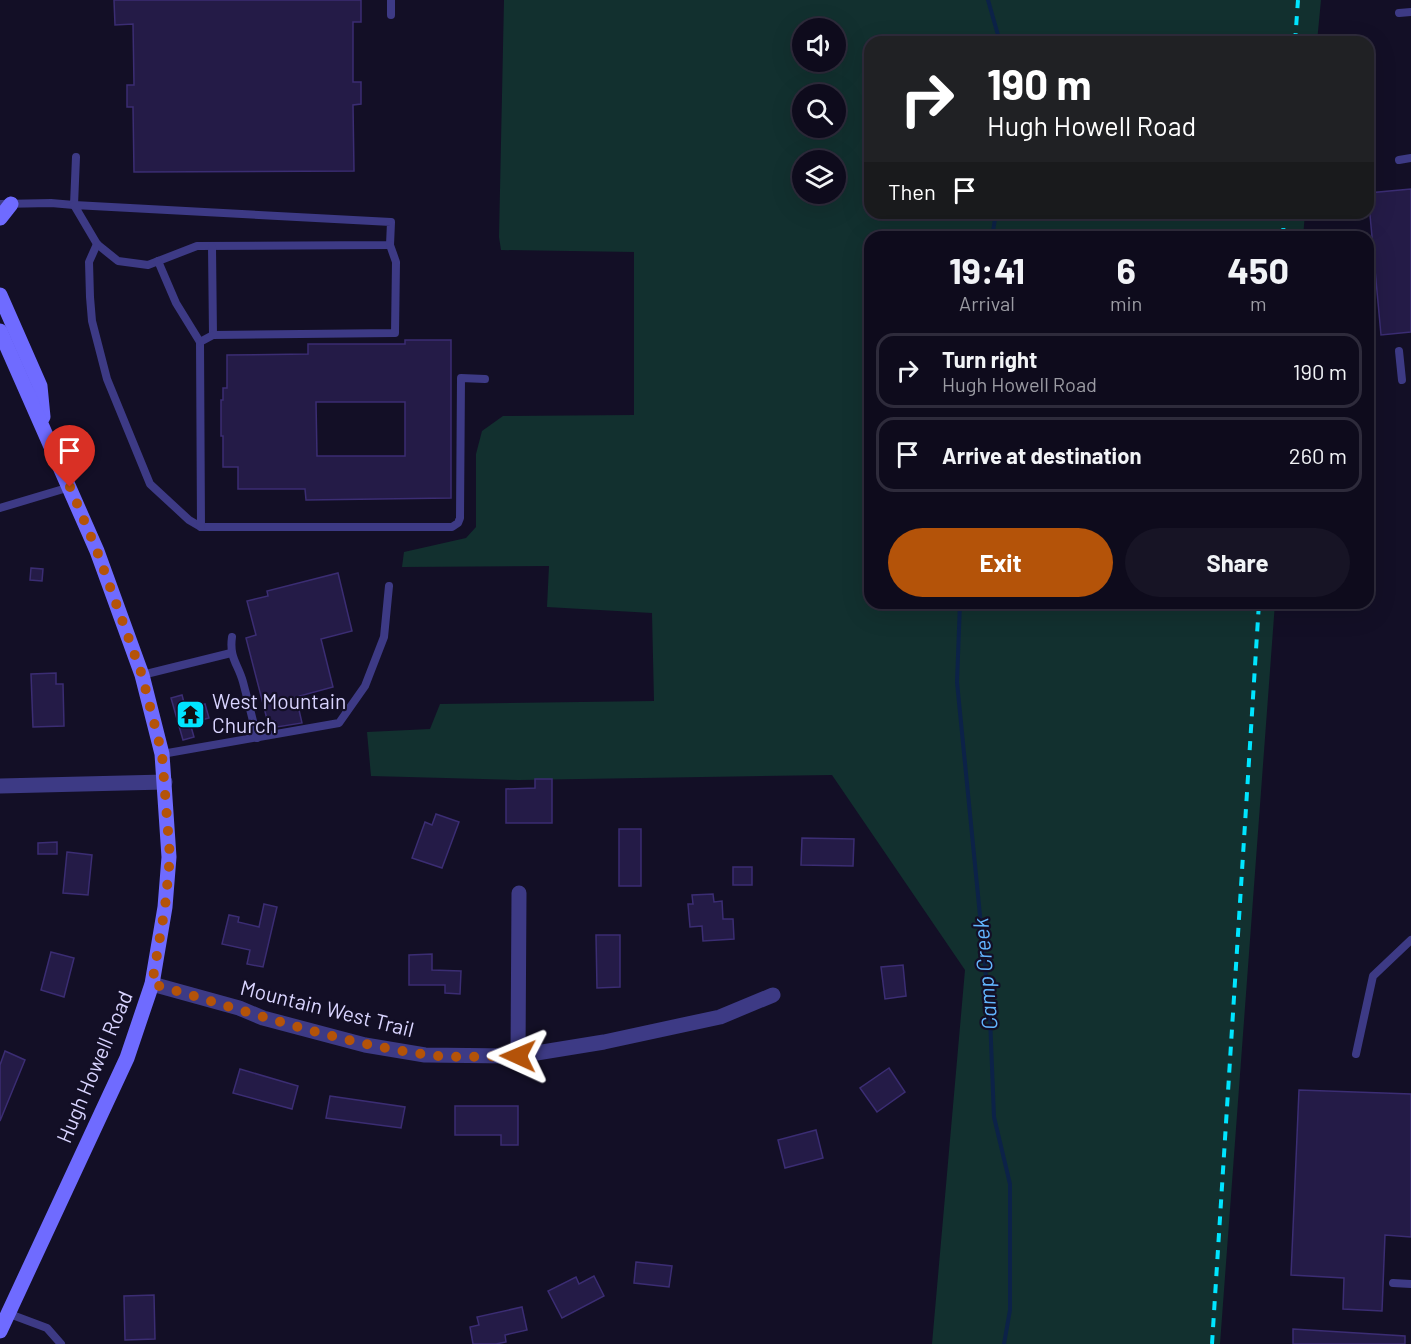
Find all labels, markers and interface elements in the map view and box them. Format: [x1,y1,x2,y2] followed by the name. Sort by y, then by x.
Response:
[792,18,846,204] map controls
[792,18,846,72] button: sound
[987,58,1092,108] text: 190 m
[888,60,966,138] icon: right
[792,84,846,138] button: search
[987,109,1196,141] text: Hugh Howell Road
[792,150,846,204] button: layers
[948,174,981,207] icon: arrive
[888,178,936,204] text: Then
[949,248,1025,291] text: 19:41
[1116,248,1136,291] text: 6
[1227,248,1289,291] text: 450
[959,291,1015,315] text: Arrival
[1110,291,1142,315] text: min
[1250,291,1266,315] text: m
[942,346,1037,372] text: Turn right
[891,354,924,387] icon: right
[1293,358,1347,384] text: 190 m
[942,372,1097,396] text: Hugh Howell Road
[44,425,95,487] pin
[53,434,86,467] icon: arrive
[891,438,924,471] icon: arrive
[942,442,1141,468] text: Arrive at destination
[1289,442,1347,468] text: 260 m
[888,528,1113,597] button: Exit
[1125,528,1350,597] button: Share
[212,688,346,737] place label: West Mountain Church
[175,698,207,730] temple icon: West Mountain Church
[966,917,1002,1031] water label: Camp Creek
[238,974,417,1041] street label: Mountain West Trail
[50,987,137,1146] street label: Hugh Howell Road
[486,1024,550,1088] position arrow

